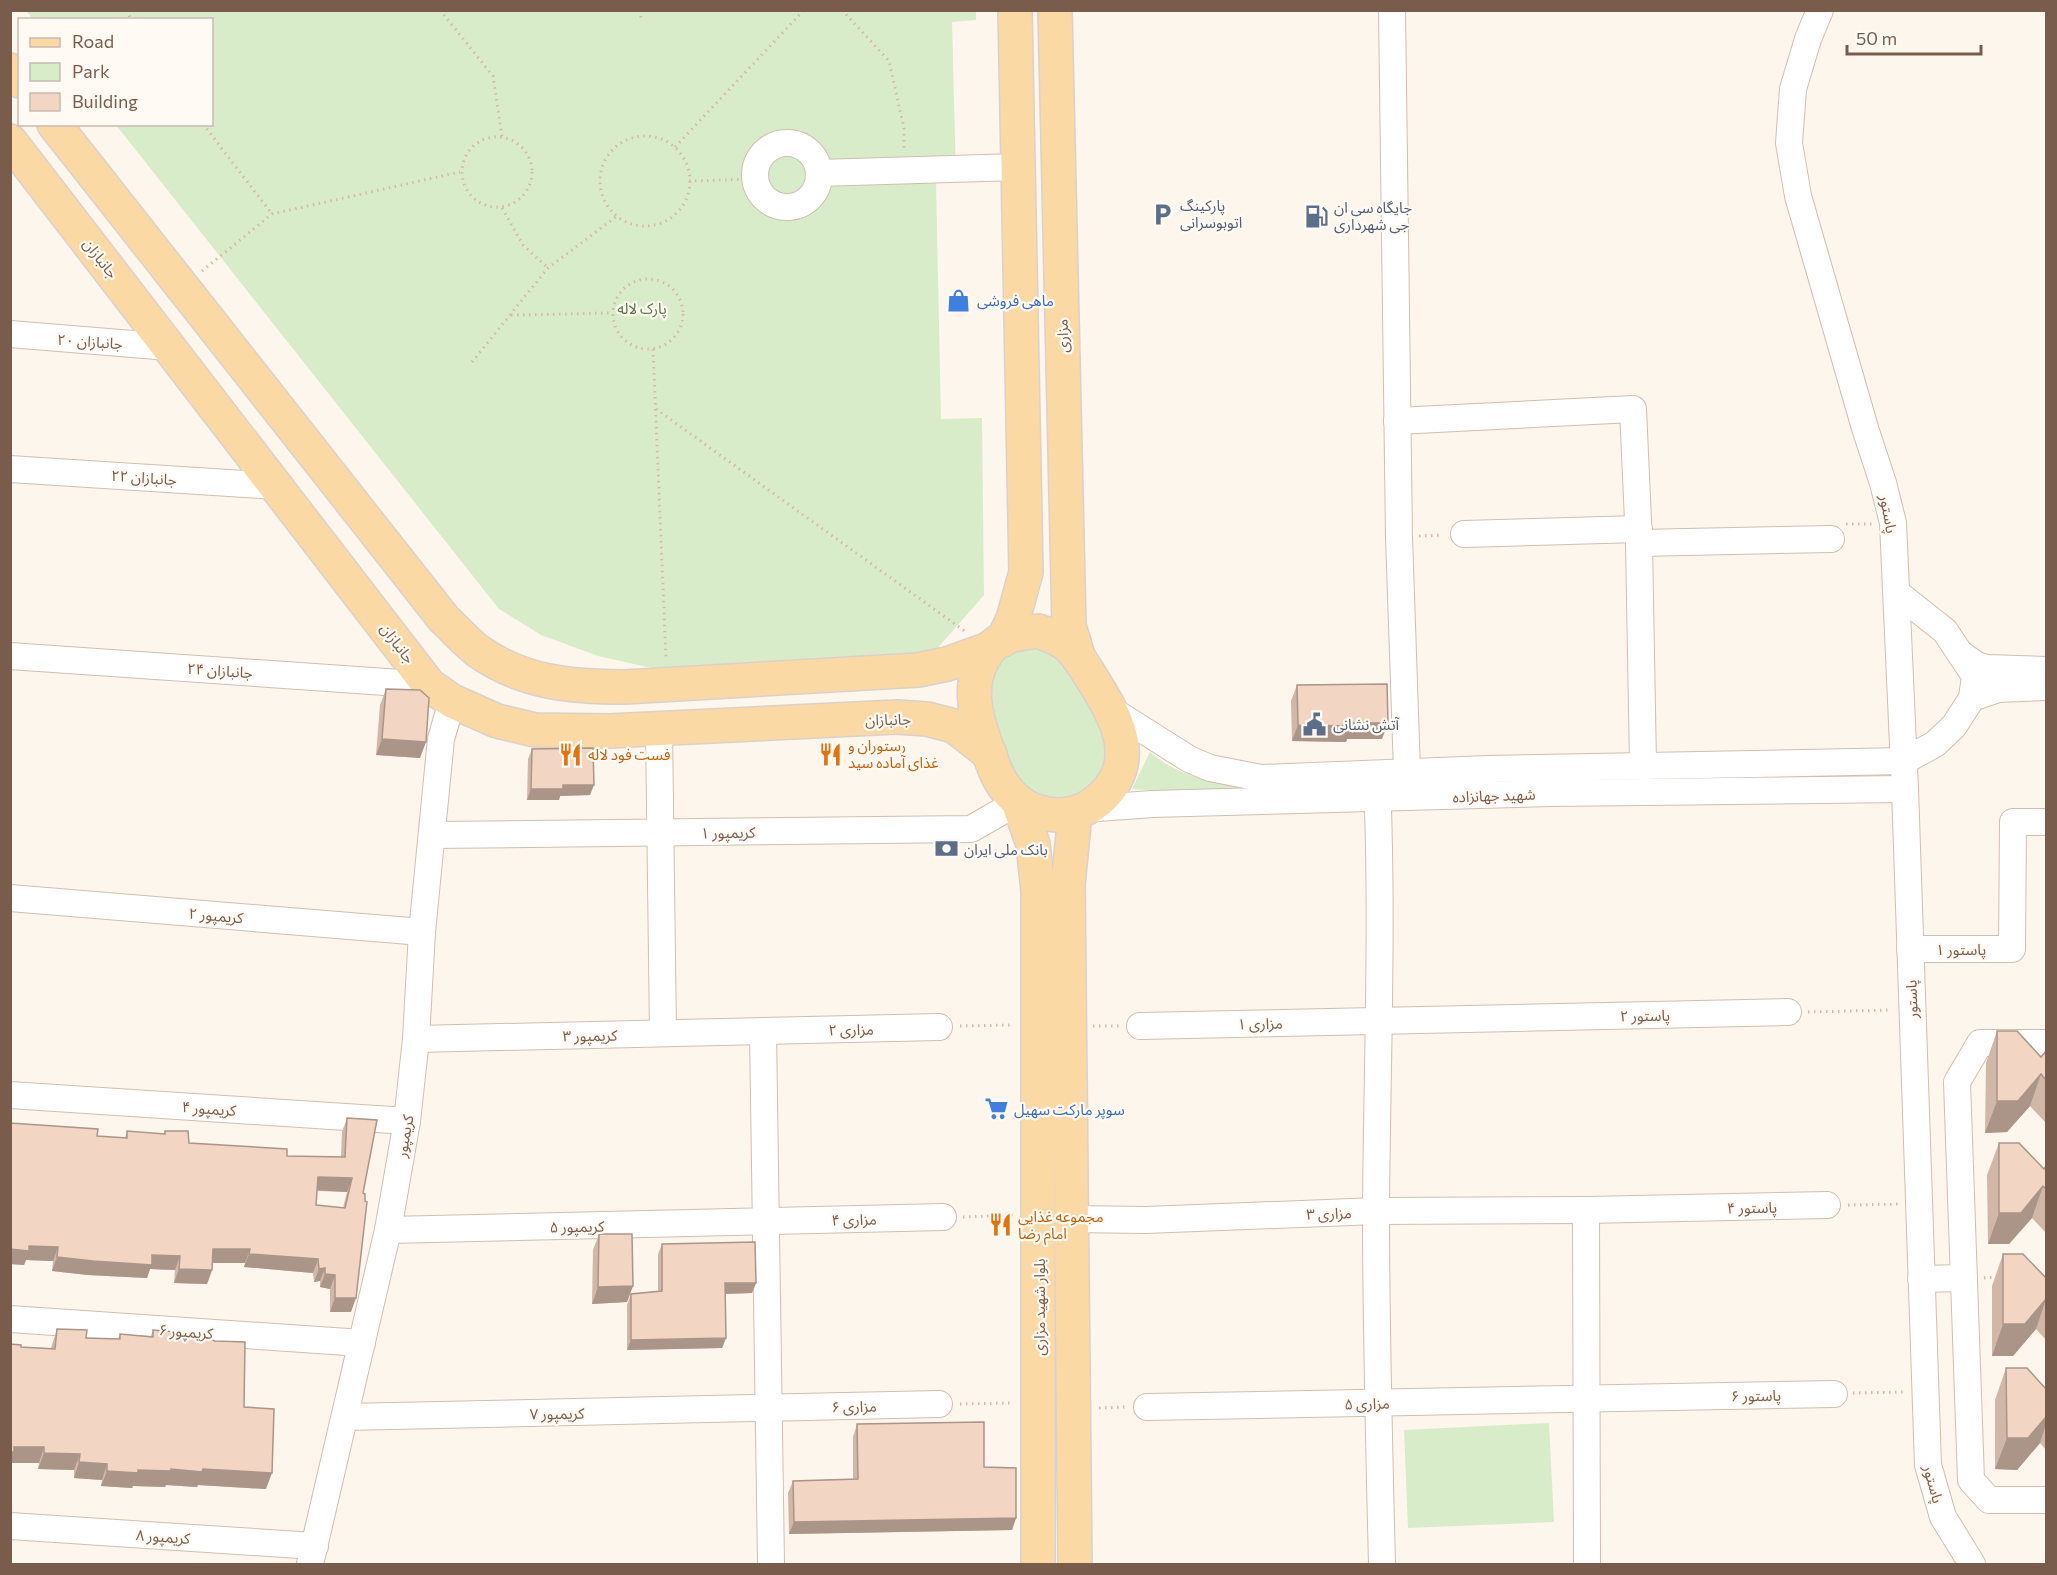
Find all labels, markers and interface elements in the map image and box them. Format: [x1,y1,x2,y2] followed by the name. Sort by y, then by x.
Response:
[18,18,213,126] legend
[1847,18,1980,56] scale bar
[1856,27,1897,49] text: 50 m
[72,30,114,52] text: Road
[72,60,110,82] text: Park
[72,90,138,112] text: Building
[1180,196,1242,232] place label: پارکینگ اتوبوسرانی
[1334,198,1412,234] place label: جایگاه سی ان جی شهرداری
[1149,201,1175,227] parking icon: پارکینگ اتوبوسرانی
[1303,203,1329,229] fuel station icon: جایگاه سی ان جی شهرداری
[79,234,122,282] street label: جانبازان
[946,287,972,313] shop icon: ماهی فروشی
[977,291,1054,310] place label: ماهی فروشی
[617,299,667,319] park label: پارک لاله
[1053,319,1072,353] street label: مزاری
[56,330,124,353] street label: جانبازان ۲۰
[110,466,178,489] street label: جانبازان ۲۲
[1875,492,1901,535] street label: پاستور
[376,619,419,667] street label: جانبازان
[186,659,254,682] street label: جانبازان ۲۴
[865,710,911,729] street label: جانبازان
[1302,711,1328,737] public building icon: آتش نشانی
[1333,715,1400,734] place label: آتش نشانی
[848,736,939,772] place label: رستوران و غذای آماده سید
[557,741,583,767] restaurant icon: فست فود لاله
[817,741,843,767] restaurant icon: رستوران و غذای آماده سید
[588,745,671,764] place label: فست فود لاله
[1452,785,1536,806] street label: شهید جهانزاده
[701,823,756,844] street label: کریمپور ۱
[933,836,959,862] bank icon: بانک ملی ایران
[964,840,1048,859] place label: بانک ملی ایران
[188,904,245,929] street label: کریمپور ۲
[1936,940,1986,960] street label: پاستور ۱
[1901,979,1923,1020] street label: پاستور
[1620,1006,1670,1027] street label: پاستور ۲
[1237,1014,1283,1033] street label: مزاری ۱
[828,1020,874,1039] street label: مزاری ۲
[563,1026,618,1047] street label: کریمپور ۳
[983,1096,1009,1122] supermarket icon: سوپر مارکت سهیل
[181,1097,238,1121] street label: کریمپور ۴
[1014,1100,1125,1120] place label: سوپر مارکت سهیل
[391,1112,419,1160] street label: کریمپور
[1727,1198,1777,1219] street label: پاستور ۴
[1306,1203,1352,1224] street label: مزاری ۳
[1018,1207,1104,1245] place label: مجموعه غذایی امام رضا
[831,1210,877,1229] street label: مزاری ۴
[987,1212,1013,1238] restaurant icon: مجموعه غذایی امام رضا
[550,1217,605,1238] street label: کریمپور ۵
[1030,1258,1049,1356] street label: بلوار شهید مزاری
[158,1320,215,1344] street label: کریمپور ۶
[1731,1386,1781,1407] street label: پاستور ۶
[1344,1394,1390,1413] street label: مزاری ۵
[831,1397,877,1416] street label: مزاری ۶
[530,1404,585,1425] street label: کریمپور ۷
[1918,1462,1948,1506] street label: پاستور
[135,1525,192,1549] street label: کریمپور ۸

